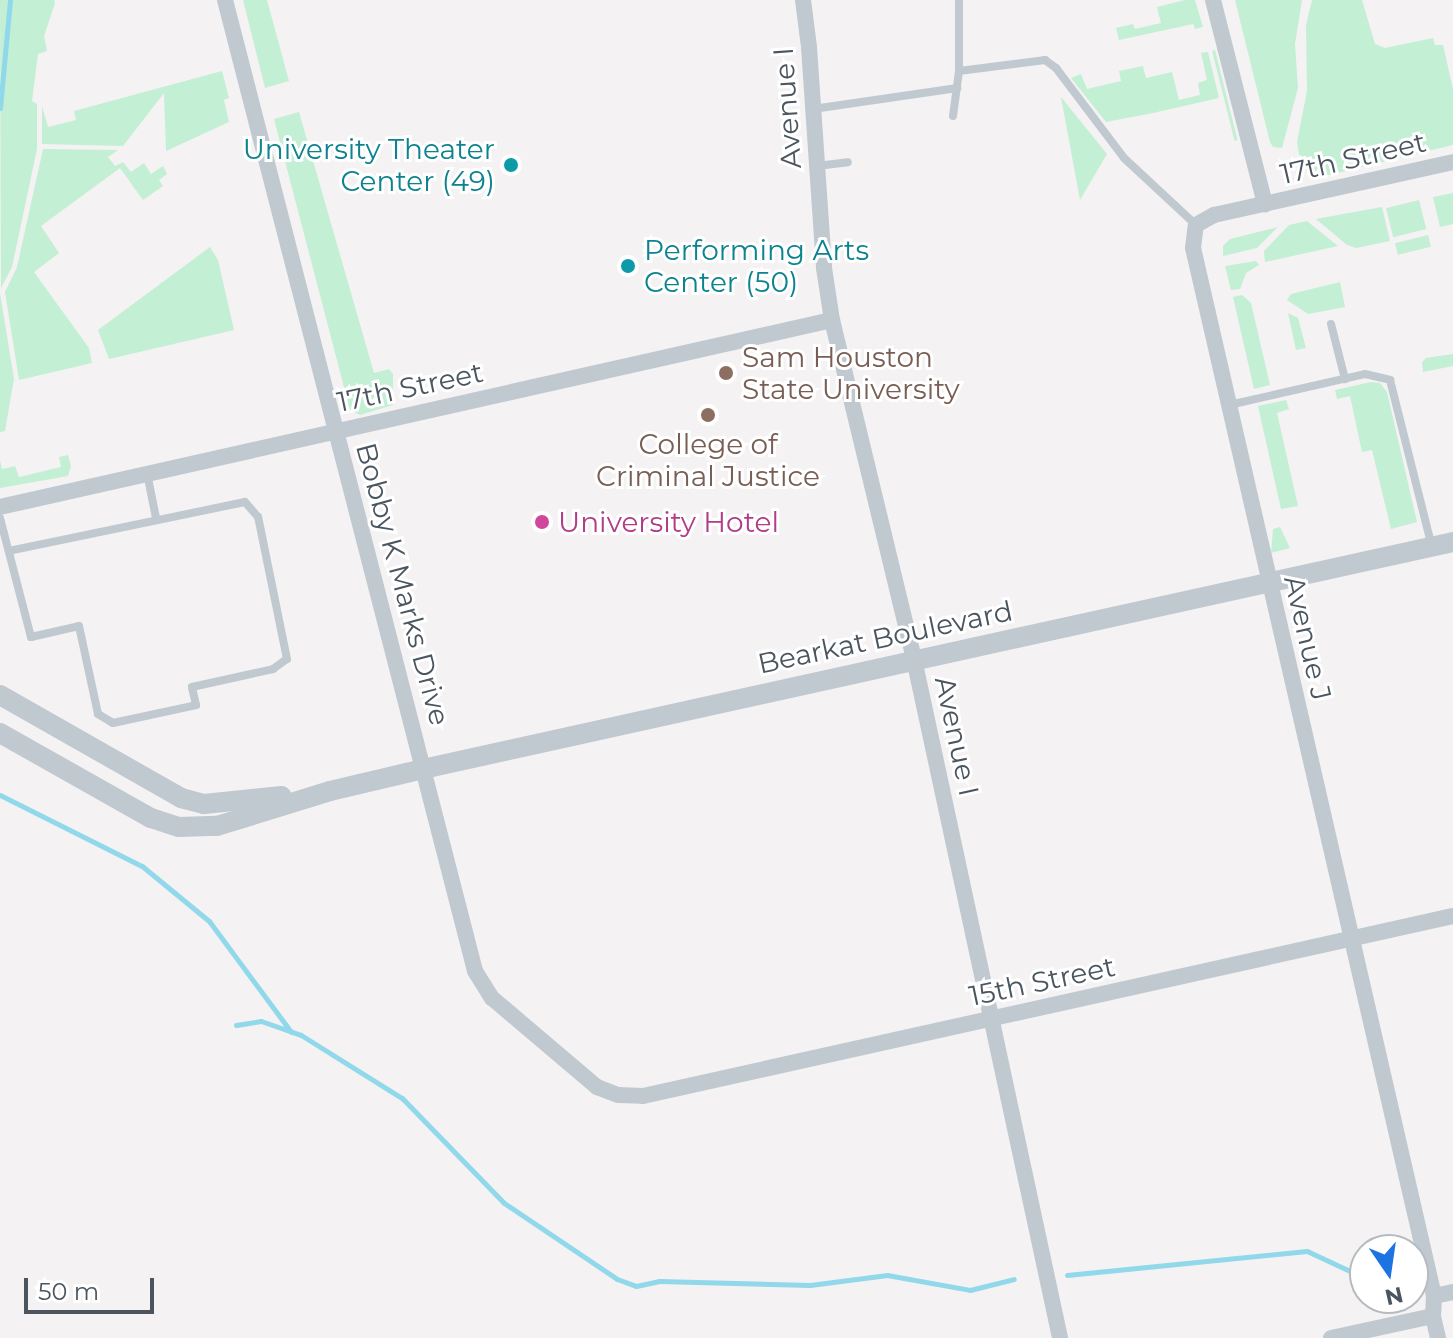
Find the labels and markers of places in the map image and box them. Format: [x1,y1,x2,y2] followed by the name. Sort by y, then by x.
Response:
[243,132,495,198] place label: University Theater Center (49)
[502,156,520,174] marker: University Theater Center (49)
[644,233,869,299] place label: Performing Arts Center (50)
[619,257,637,275] marker: Performing Arts Center (50)
[742,340,960,406] place label: Sam Houston State University
[717,364,735,382] marker: Sam Houston State University
[699,406,717,424] marker: College of Criminal Justice
[596,427,820,493] place label: College of Criminal Justice
[558,505,779,539] place label: University Hotel
[533,513,551,531] marker: University Hotel

